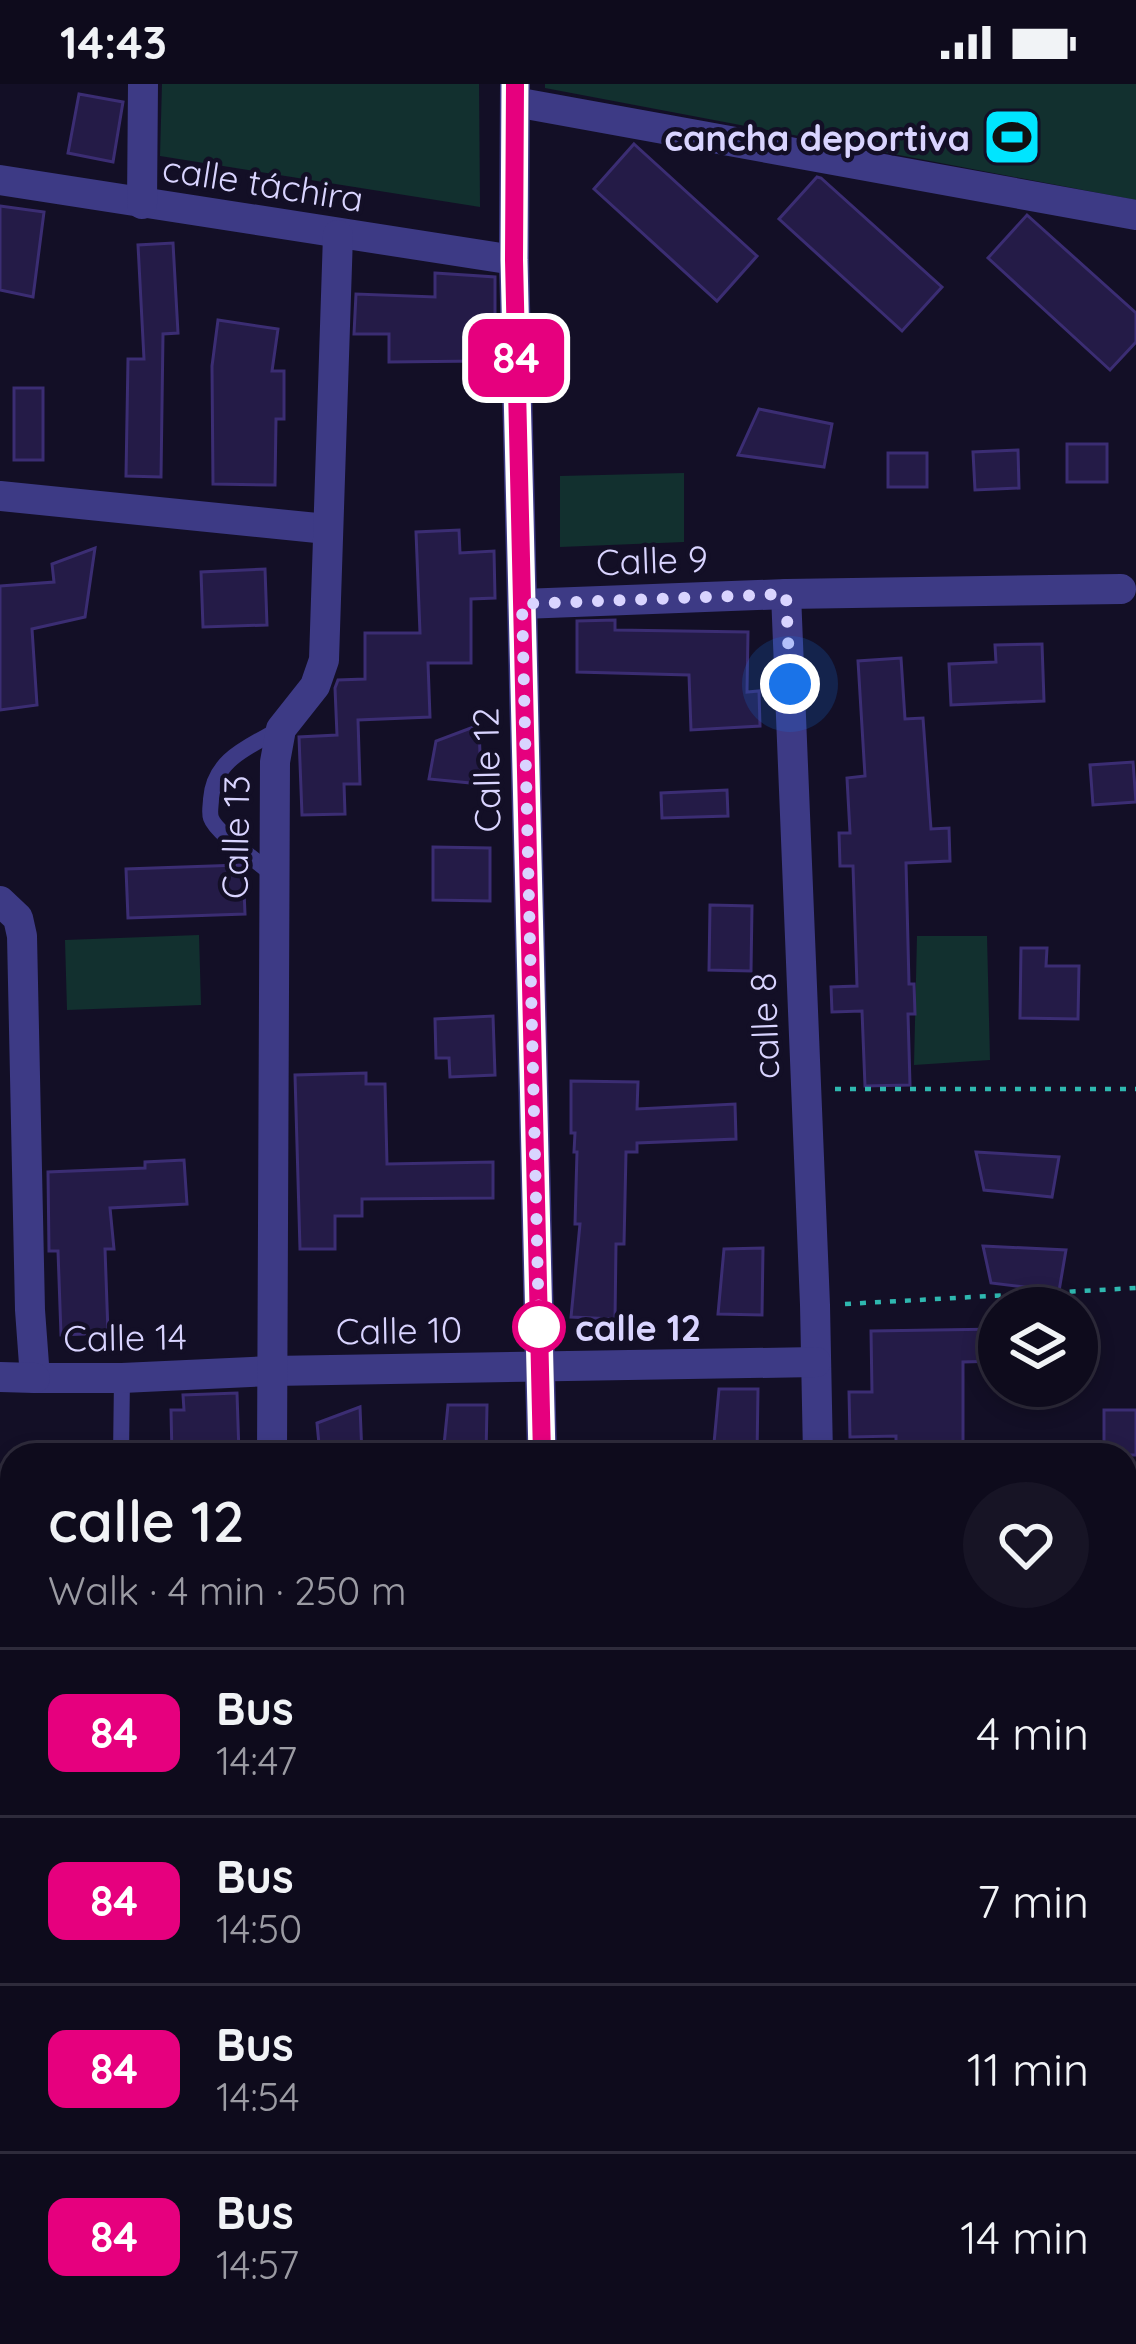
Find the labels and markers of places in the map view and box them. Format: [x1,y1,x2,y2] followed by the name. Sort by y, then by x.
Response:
[981,106,1043,168] sports icon: cancha deportiva
[664,115,970,160] place label: cancha deportiva
[514,1302,564,1352] marker: calle 12
[575,1305,701,1350] place label: calle 12

